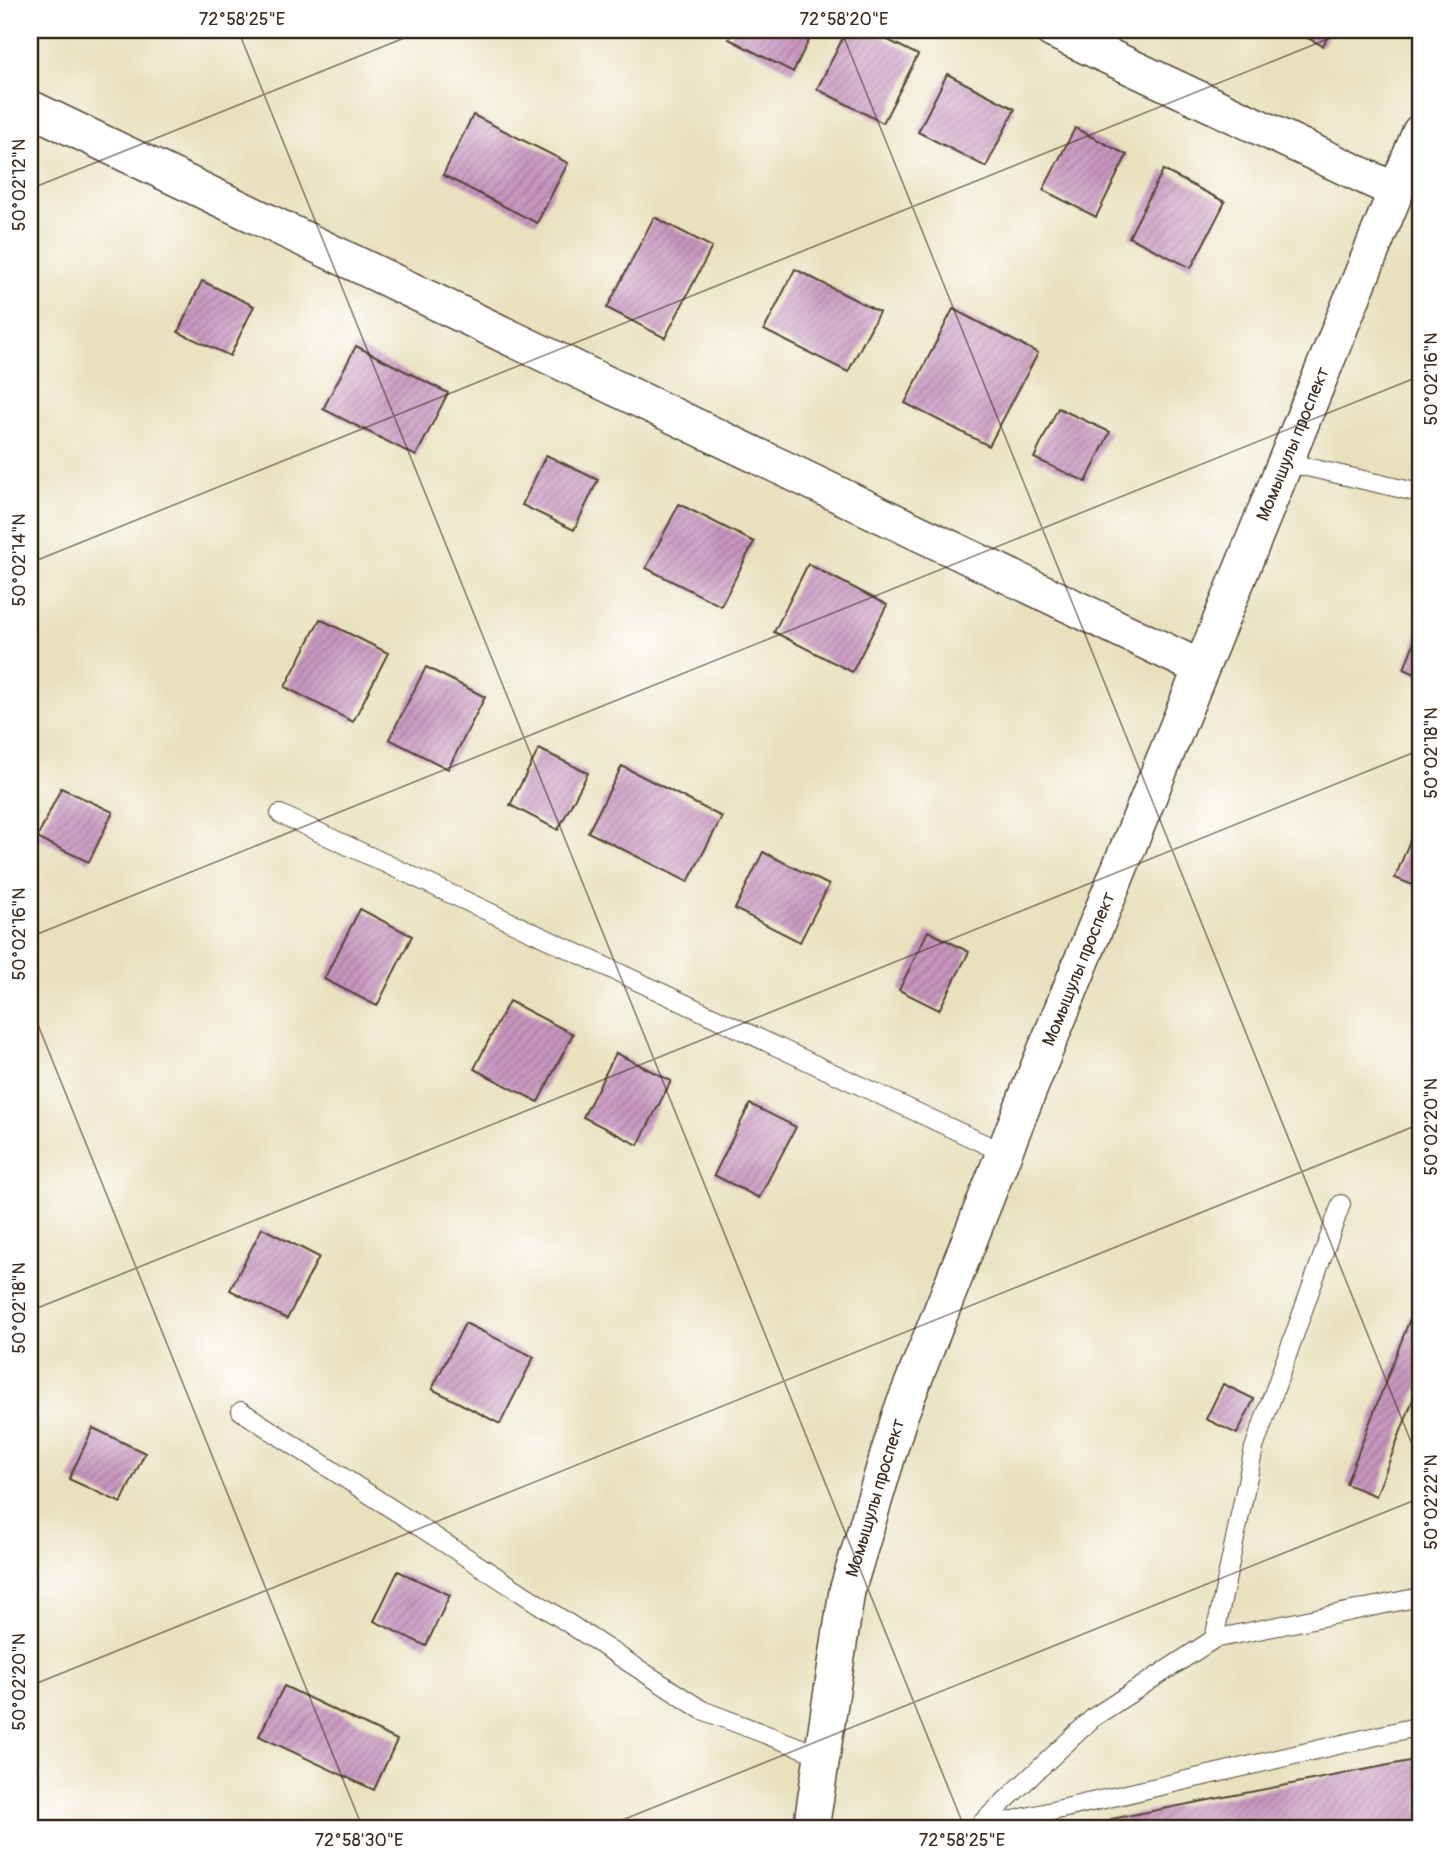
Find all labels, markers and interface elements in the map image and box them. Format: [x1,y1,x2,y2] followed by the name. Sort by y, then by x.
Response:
[199,8,285,31] text: 72°58'25"E
[800,8,888,31] text: 72°58'20"E
[8,139,31,231] text: 50°02'12"N
[1420,333,1443,425] text: 50°02'16"N
[1251,363,1334,524] street label: Момышулы проспект
[8,514,31,606] text: 50°02'14"N
[1420,707,1443,799] text: 50°02'18"N
[8,888,31,980] text: 50°02'16"N
[1037,888,1120,1049] street label: Момышулы проспект
[1420,1078,1443,1176] text: 50°02'20"N
[8,1262,31,1354] text: 50°02'18"N
[840,1416,910,1580] street label: Момышулы проспект
[1420,1454,1443,1550] text: 50°02'22"N
[8,1633,31,1731] text: 50°02'20"N
[315,1829,403,1852] text: 72°58'30"E
[919,1829,1005,1852] text: 72°58'25"E

